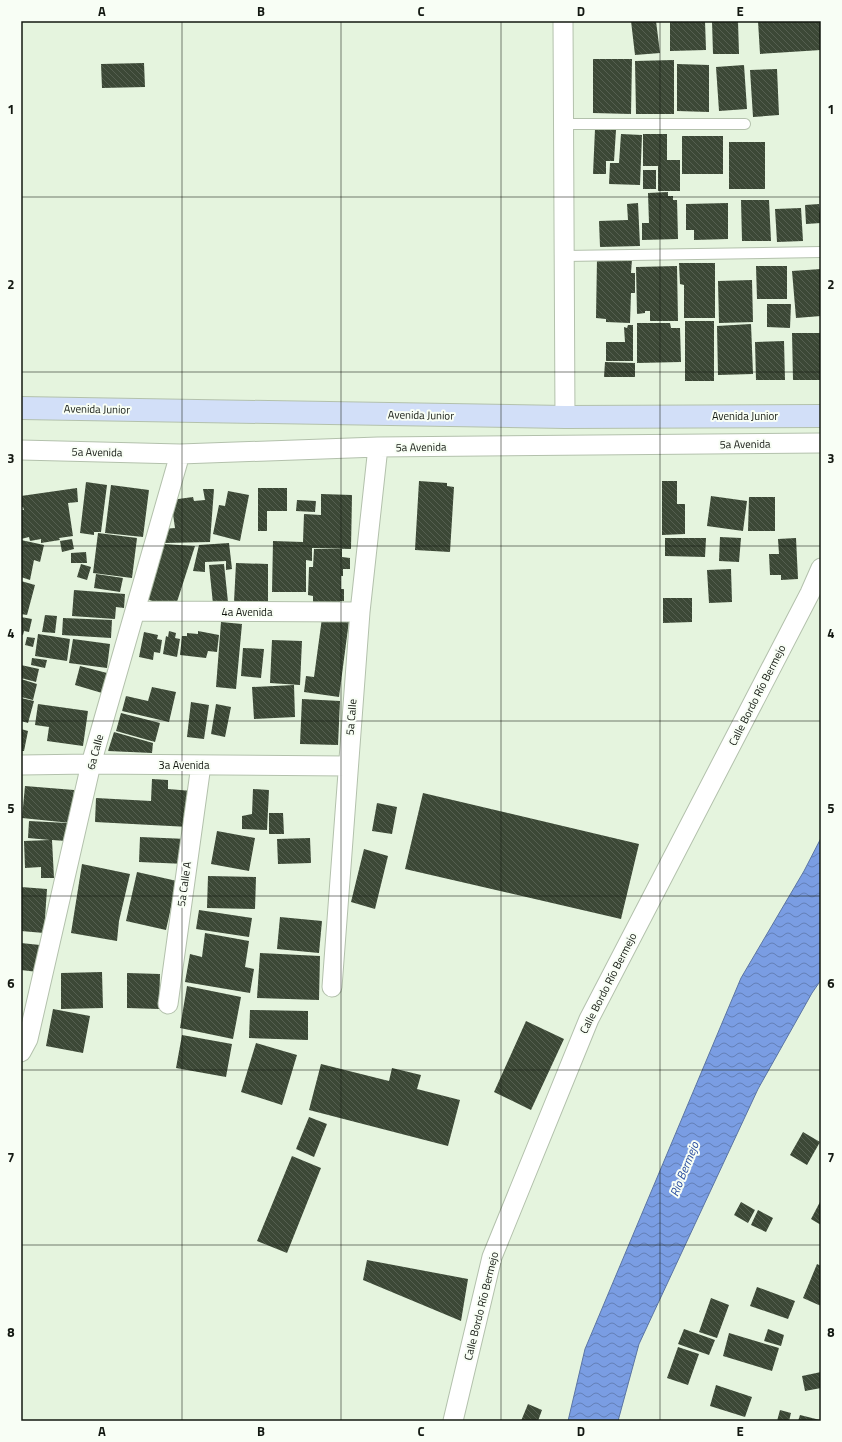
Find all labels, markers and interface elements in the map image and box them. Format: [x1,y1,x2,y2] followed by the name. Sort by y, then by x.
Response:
[98,1,106,21] text: A
[257,1,265,21] text: B
[417,1,425,21] text: C
[577,1,585,21] text: D
[736,1,744,21] text: E
[7,99,15,119] text: 1
[827,99,835,119] text: 1
[7,274,15,294] text: 2
[827,274,835,294] text: 2
[64,400,130,418] street label: Avenida Junior
[388,406,454,424] street label: Avenida Junior
[712,408,778,424] street label: Avenida Junior
[719,436,771,452] street label: 5a Avenida
[395,439,447,455] street label: 5a Avenida
[71,444,123,460] street label: 5a Avenida
[7,448,15,468] text: 3
[827,448,835,468] text: 3
[222,604,273,620] street label: 4a Avenida
[7,623,15,643] text: 4
[827,623,835,643] text: 4
[725,642,789,748] street label: Calle Bordo Río Bermejo
[341,698,361,736] street label: 5a Calle
[83,732,108,772] street label: 6a Calle
[159,757,210,773] street label: 3a Avenida
[7,798,15,818] text: 5
[827,798,835,818] text: 5
[173,860,195,907] street label: 5a Calle A
[576,930,640,1036] street label: Calle Bordo Río Bermejo
[7,973,15,993] text: 6
[827,973,835,993] text: 6
[664,1138,704,1199] water label: Río Bermejo
[7,1147,15,1167] text: 7
[827,1147,835,1167] text: 7
[460,1250,502,1362] street label: Calle Bordo Río Bermejo
[7,1322,15,1342] text: 8
[827,1322,835,1342] text: 8
[98,1421,106,1441] text: A
[257,1421,265,1441] text: B
[417,1421,425,1441] text: C
[577,1421,585,1441] text: D
[736,1421,744,1441] text: E

